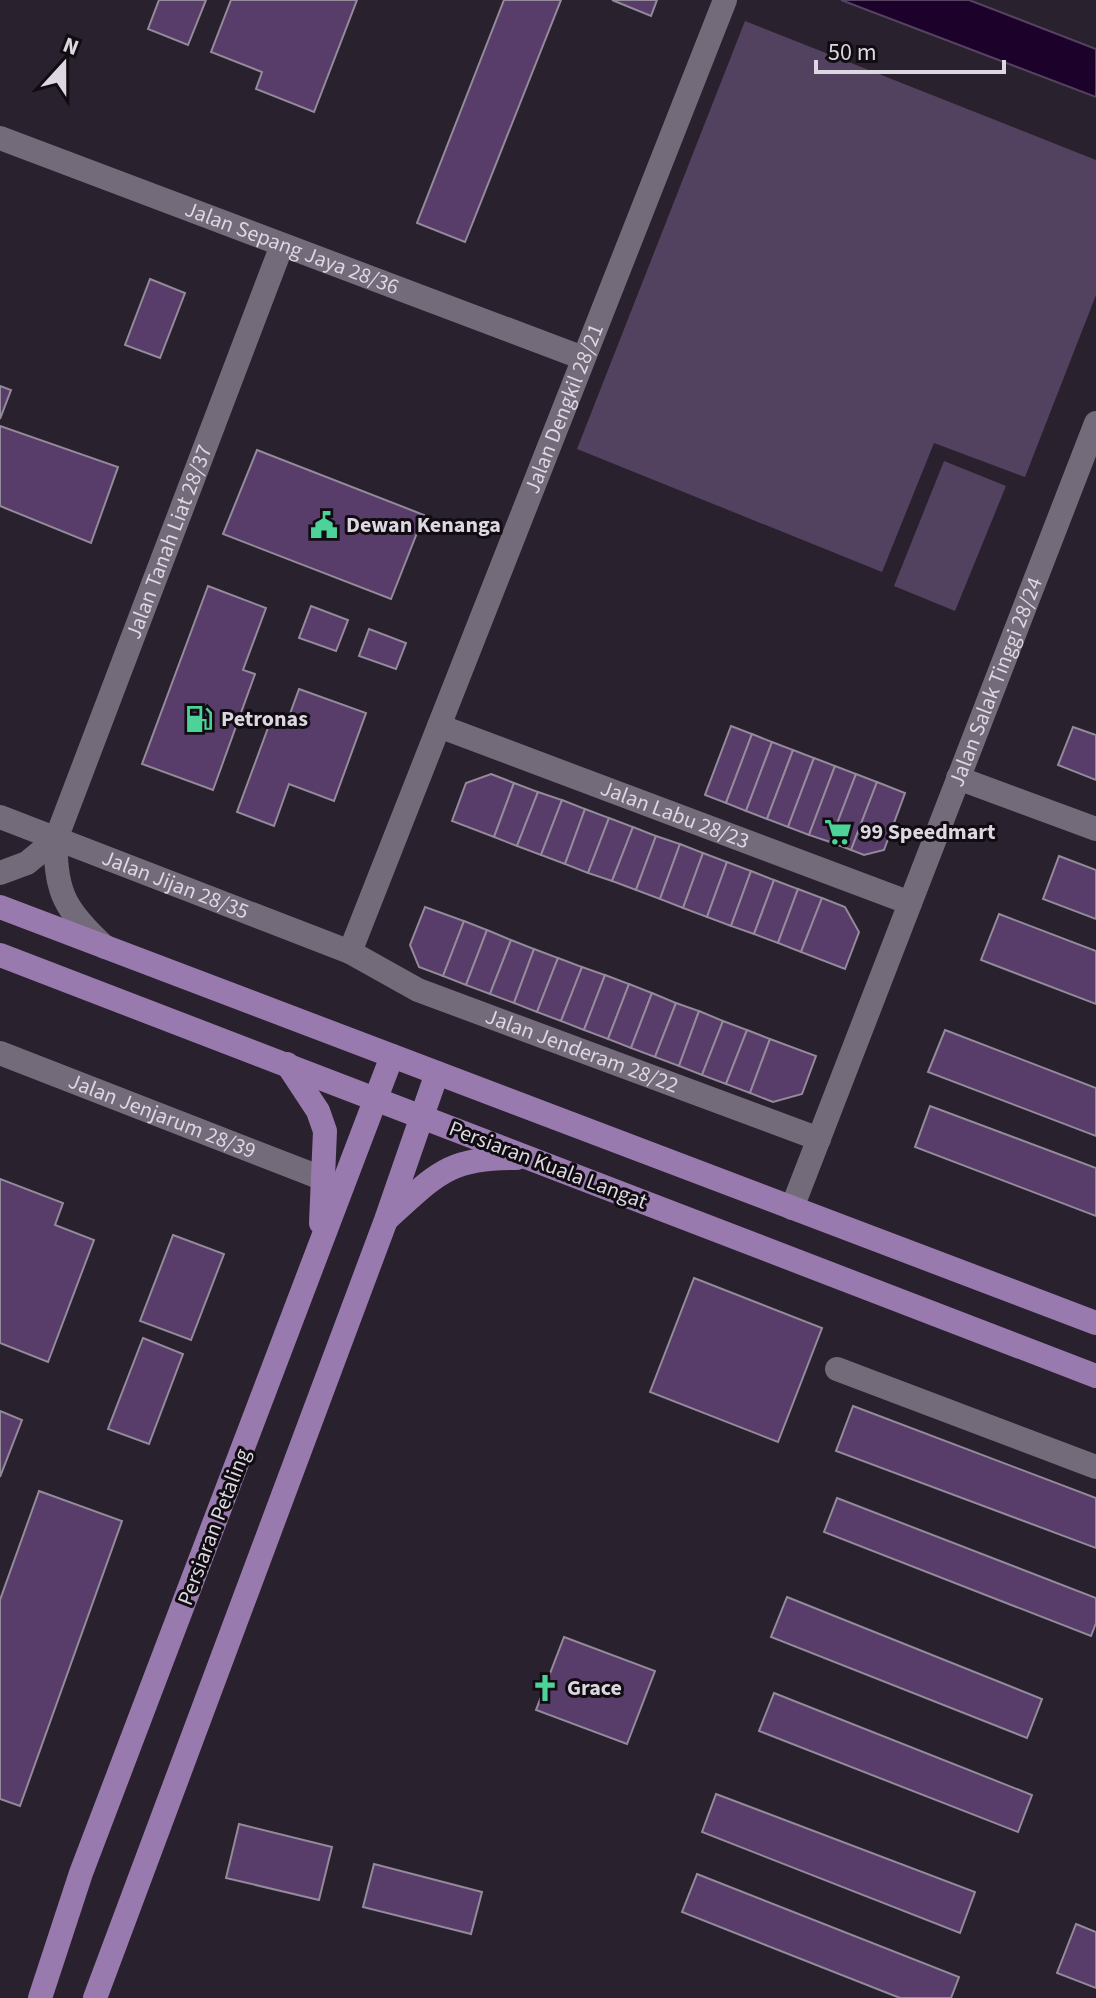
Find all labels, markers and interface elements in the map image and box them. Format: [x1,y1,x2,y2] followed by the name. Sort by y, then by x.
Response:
[24,24,104,104] north arrow
[816,24,1004,74] scale bar
[58,29,83,64] text: N
[828,35,877,70] text: 50 m
[180,193,404,303] street label: Jalan Sepang Jaya 28/36
[516,319,612,498] street label: Jalan Dengkil 28/21
[117,440,221,644] street label: Jalan Tanah Liat 28/37
[346,509,501,541] place label: Dewan Kenanga
[309,510,339,540] public building icon: Dewan Kenanga
[941,573,1051,792] street label: Jalan Salak Tinggi 28/24
[221,703,308,735] place label: Petronas
[184,704,214,734] fuel station icon: Petronas
[596,772,754,857] street label: Jalan Labu 28/23
[860,816,996,848] place label: 99 Speedmart
[823,817,853,847] supermarket icon: 99 Speedmart
[97,842,254,928] street label: Jalan Jijan 28/35
[481,1000,683,1101] street label: Jalan Jenderam 28/22
[64,1065,261,1167] street label: Jalan Jenjarum 28/39
[444,1112,652,1218] street label: Persiaran Kuala Langat
[169,1444,259,1610] street label: Persiaran Petaling
[567,1672,622,1704] place label: Grace
[530,1673,560,1703] church icon: Grace

